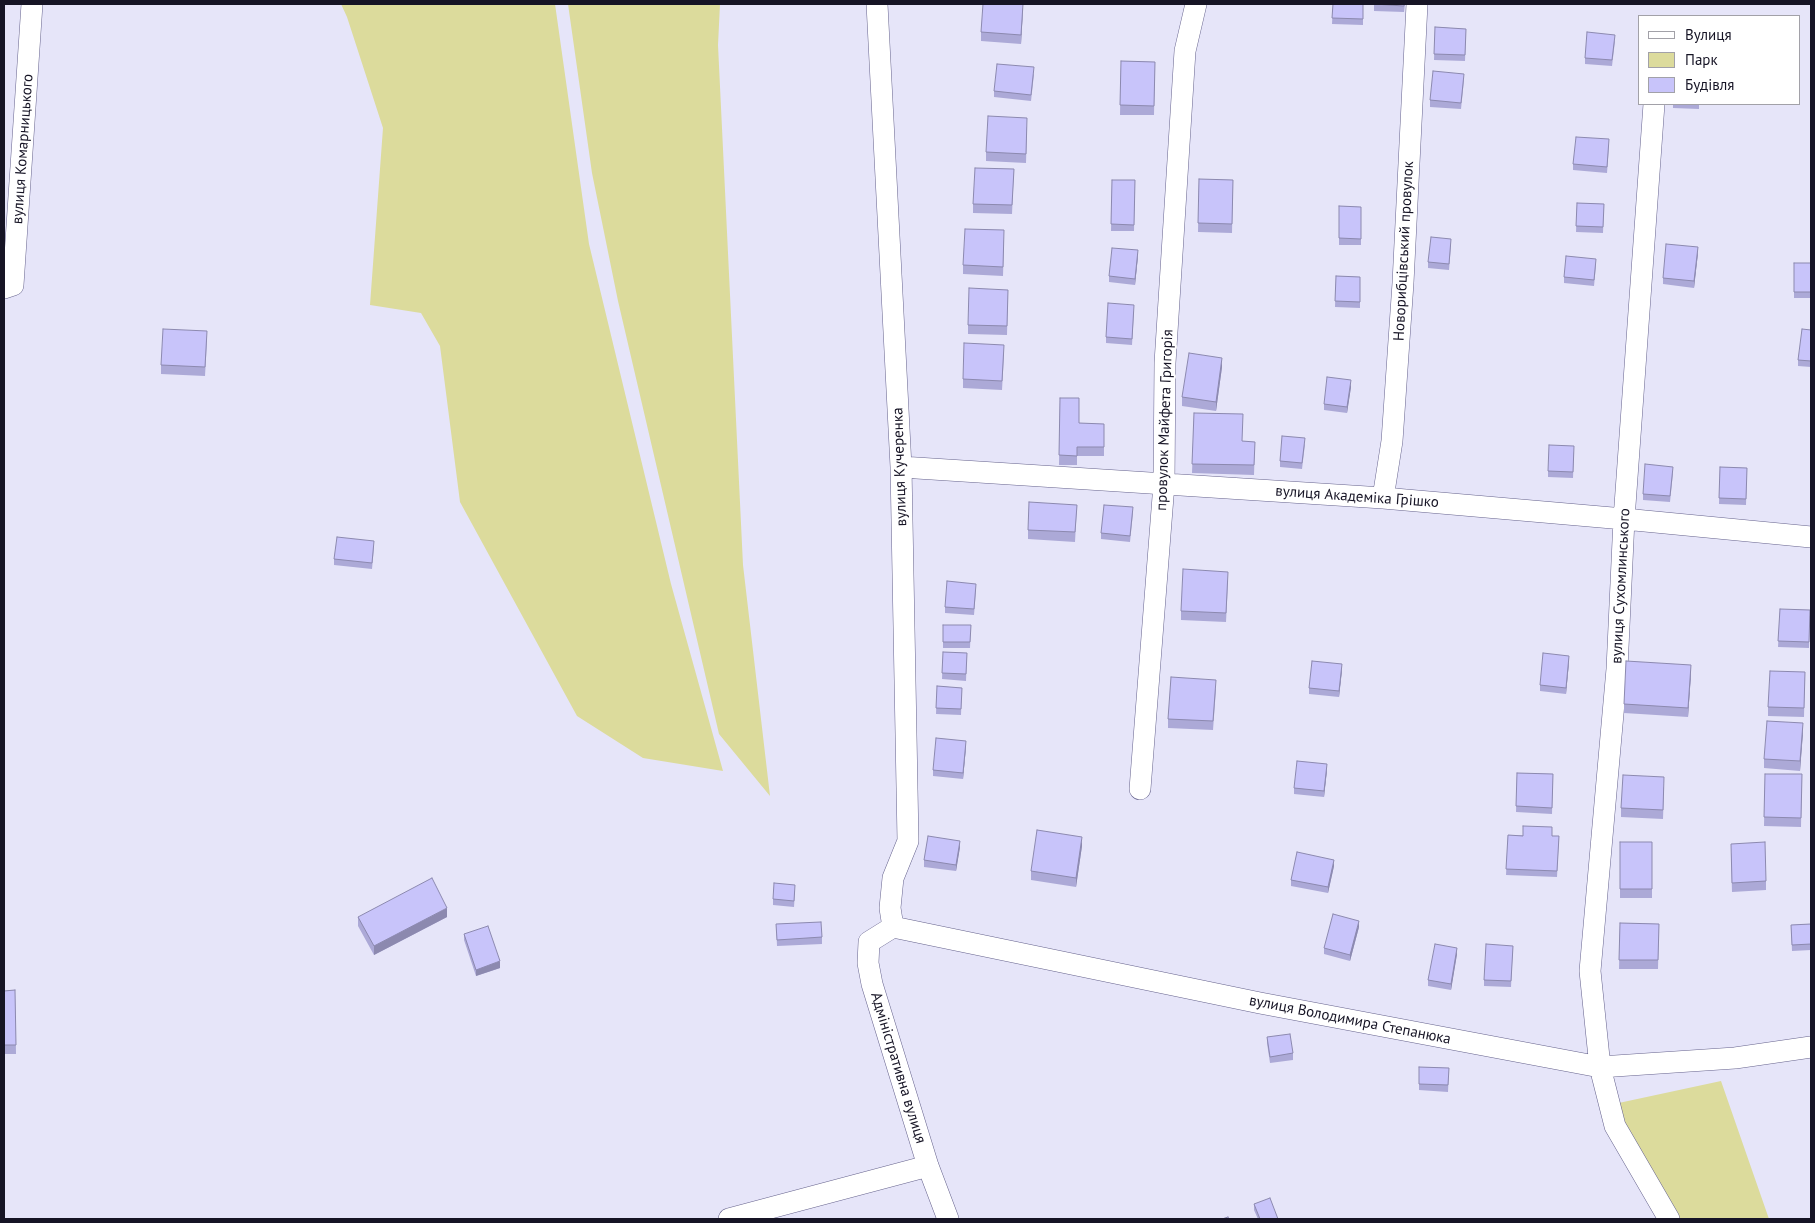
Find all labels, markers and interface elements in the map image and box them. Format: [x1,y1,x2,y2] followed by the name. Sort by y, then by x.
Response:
[1638,15,1800,105] legend
[1685,25,1732,44] text: Вулиця
[1685,50,1718,69] text: Парк
[9,73,37,225] street label: вулиця Комарницького
[1685,75,1734,94] text: Будівля
[1390,161,1418,341] street label: Новорибцівський провулок
[1153,329,1177,511] street label: провулок Майфета Григорія
[889,407,911,527] street label: вулиця Кучеренка
[1275,482,1439,512] street label: вулиця Академіка Грішко
[1608,508,1634,664] street label: вулиця Сухомлинського
[866,990,930,1146] street label: Адміністративна вулиця
[1248,992,1452,1048] street label: вулиця Володимира Степанюка

